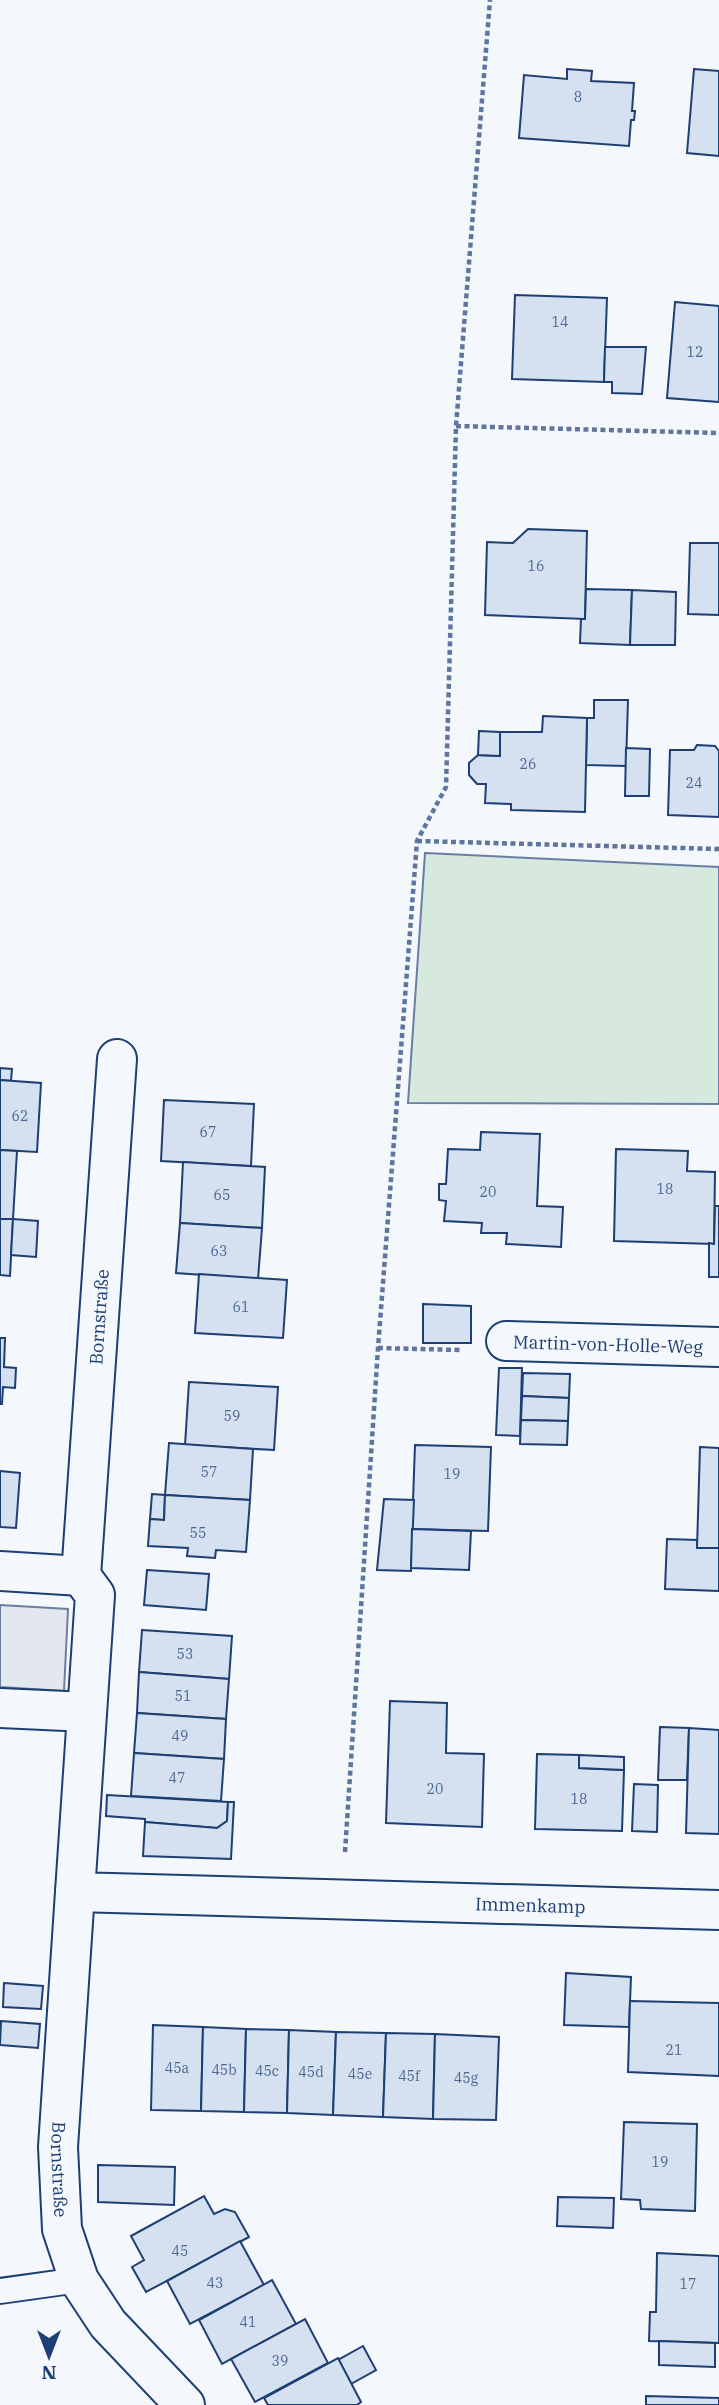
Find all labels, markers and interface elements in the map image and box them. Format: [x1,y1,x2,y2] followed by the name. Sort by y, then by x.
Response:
[574,88,582,106] house number: 8
[552,313,568,331] house number: 14
[687,343,703,361] house number: 12
[528,557,544,575] house number: 16
[520,755,536,773] house number: 26
[686,774,702,792] house number: 24
[12,1107,28,1125] house number: 62
[200,1123,216,1141] house number: 67
[657,1180,673,1198] house number: 18
[480,1183,496,1201] house number: 20
[214,1186,230,1204] house number: 65
[211,1242,227,1260] house number: 63
[84,1268,114,1366] street label: Bornstraße
[233,1298,249,1316] house number: 61
[513,1330,703,1358] street label: Martin-von-Holle-Weg
[224,1407,240,1425] house number: 59
[201,1463,217,1481] house number: 57
[444,1465,460,1483] house number: 19
[190,1524,206,1542] house number: 55
[177,1645,193,1663] house number: 53
[175,1687,191,1705] house number: 51
[172,1727,188,1745] house number: 49
[169,1769,185,1787] house number: 47
[427,1780,443,1798] house number: 20
[571,1790,587,1808] house number: 18
[475,1892,586,1918] street label: Immenkamp
[666,2041,682,2059] house number: 21
[165,2059,190,2077] house number: 45a
[211,2061,237,2079] house number: 45b
[255,2062,279,2080] house number: 45c
[298,2063,324,2081] house number: 45d
[348,2065,372,2083] house number: 45e
[398,2067,421,2085] house number: 45f
[454,2069,479,2087] house number: 45g
[46,2121,73,2218] street label: Bornstraße
[652,2153,668,2171] house number: 19
[172,2242,188,2260] house number: 45
[207,2274,223,2292] house number: 43
[680,2275,696,2293] house number: 17
[240,2313,256,2331] house number: 41
[14,2321,84,2391] north arrow
[272,2352,288,2370] house number: 39
[41,2361,57,2385] text: N

